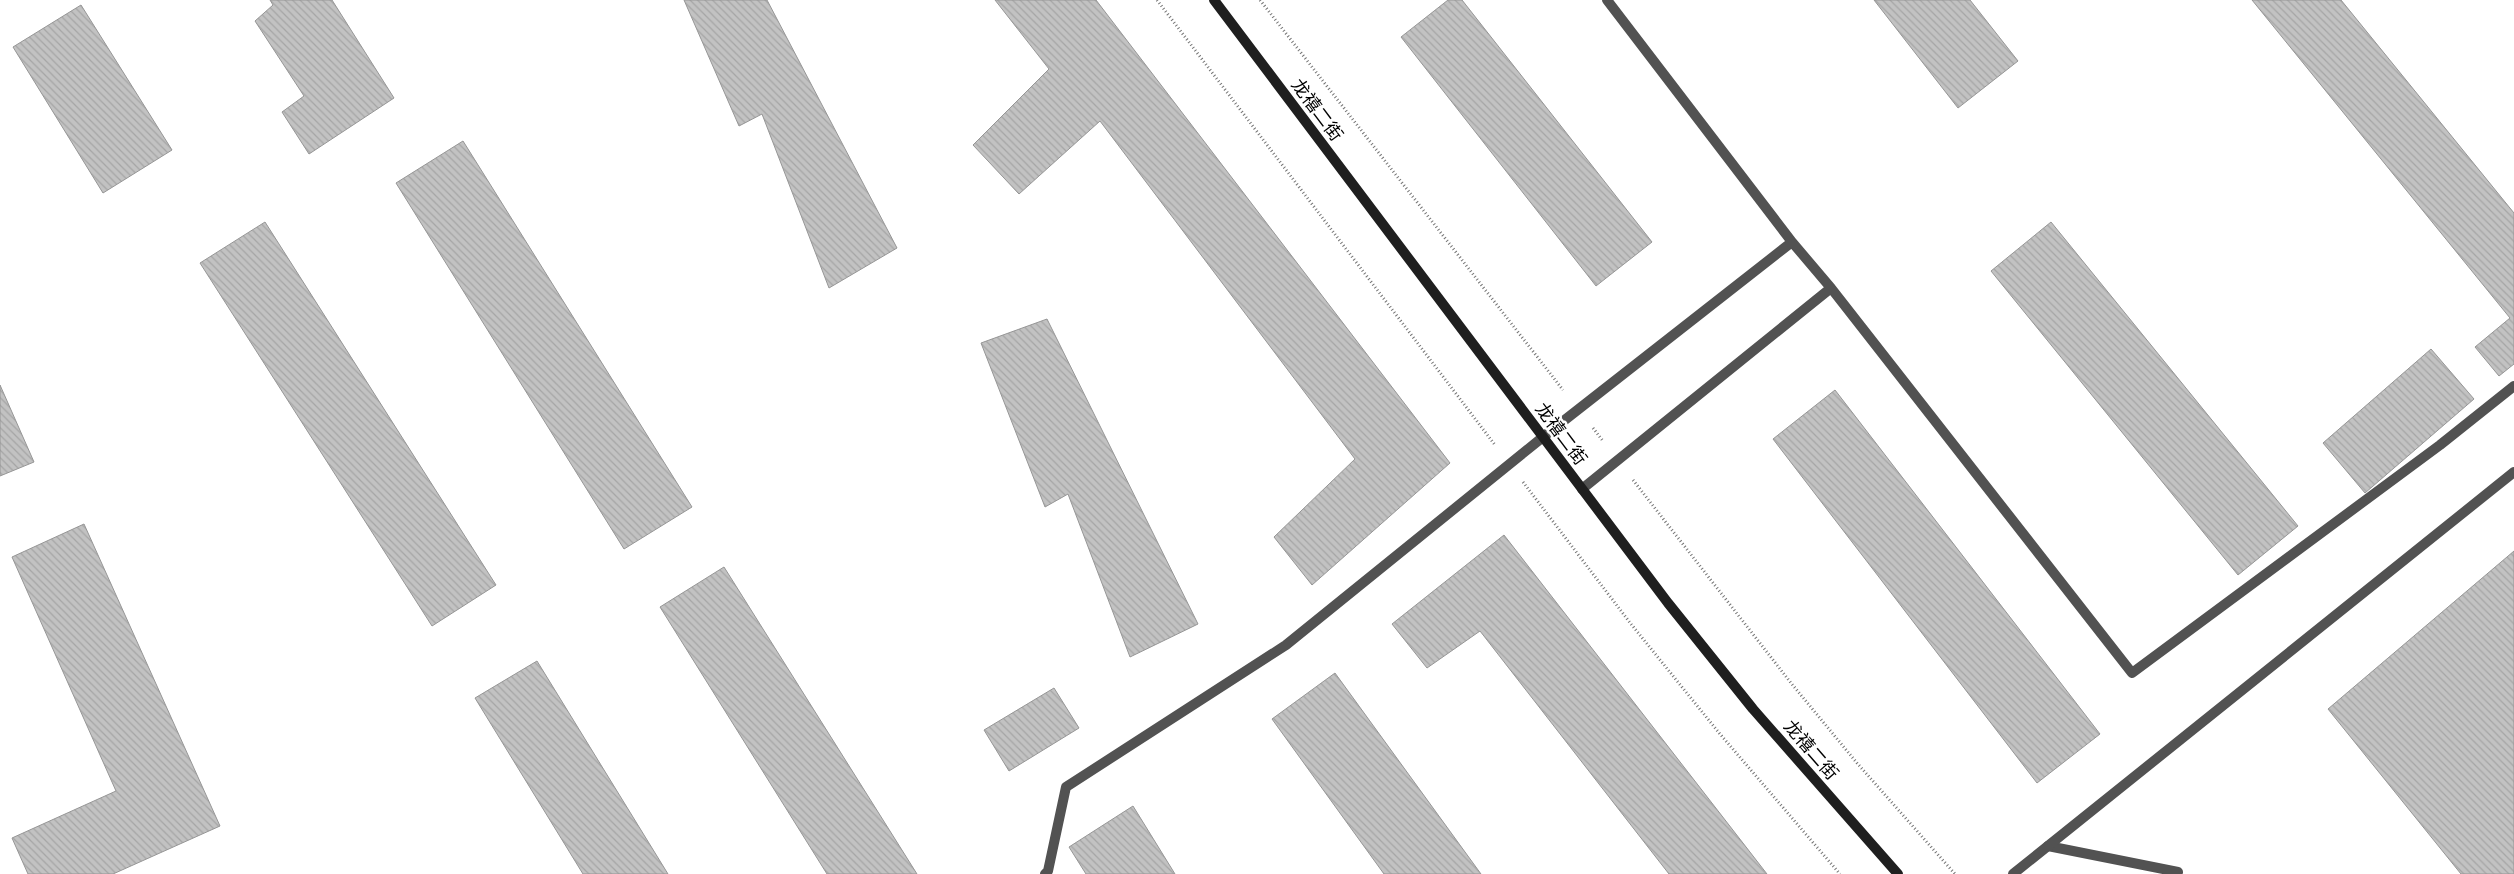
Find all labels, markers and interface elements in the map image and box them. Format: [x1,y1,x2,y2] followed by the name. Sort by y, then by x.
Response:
[1285,73,1349,147] street label: 龙禧二街
[1529,397,1593,471] street label: 龙禧二街
[1778,714,1844,786] street label: 龙禧二街

